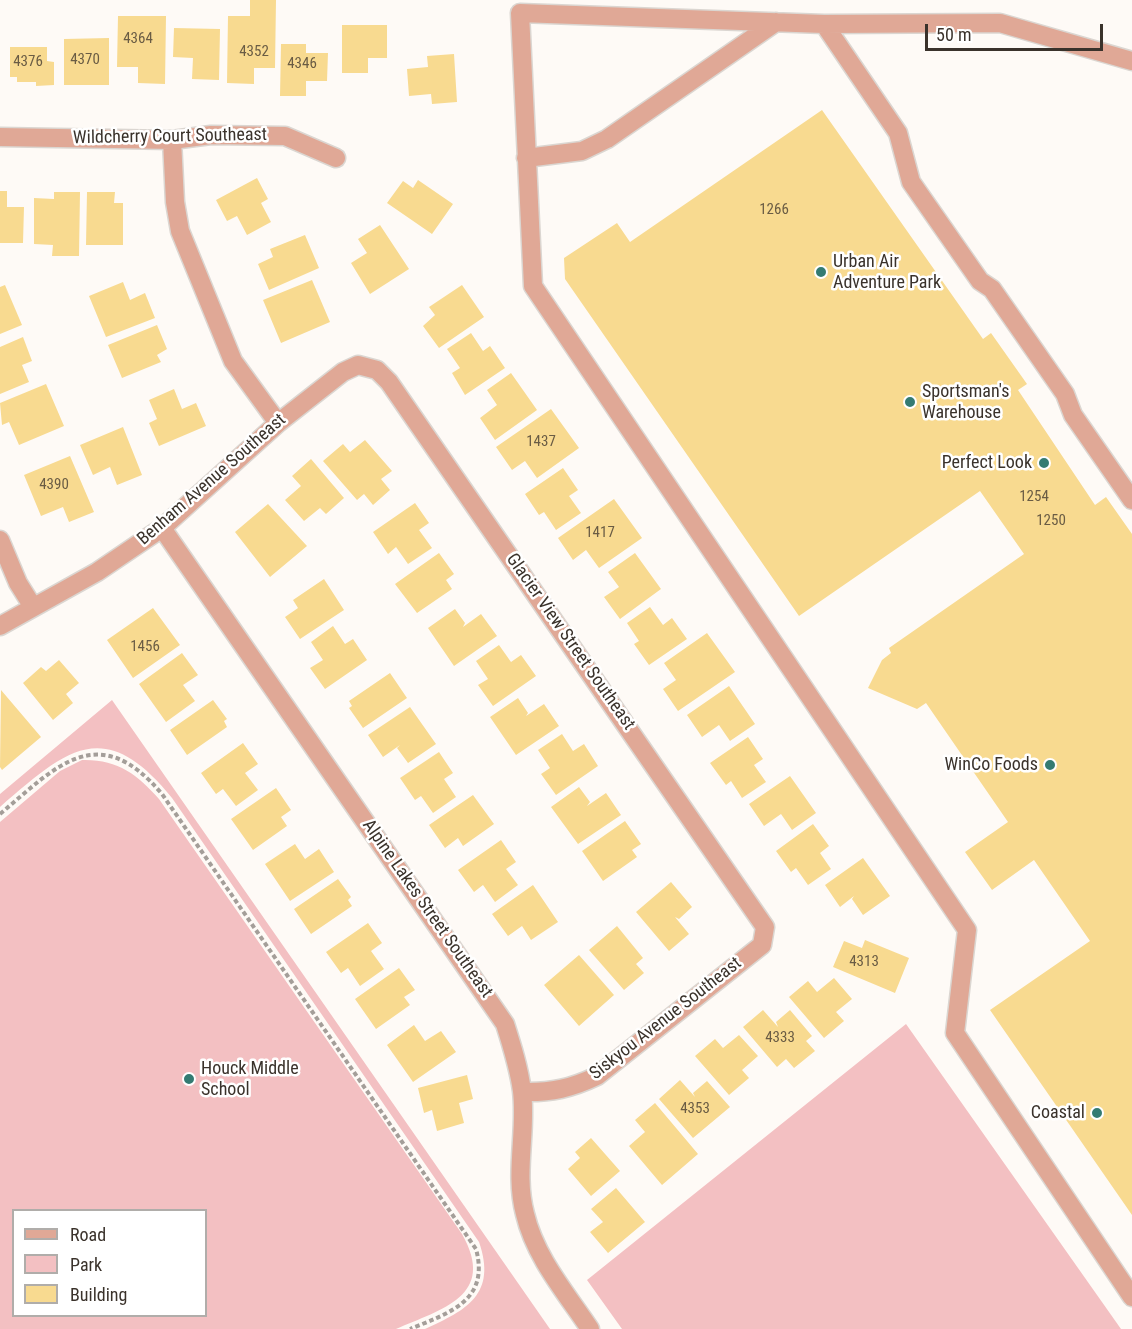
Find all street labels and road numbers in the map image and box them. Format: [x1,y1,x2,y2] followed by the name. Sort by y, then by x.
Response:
[73,125,267,149] street label: Wildcherry Court Southeast
[133,410,291,550] street label: Benham Avenue Southeast
[501,550,639,734] street label: Glacier View Street Southeast
[357,816,497,1002] street label: Alpine Lakes Street Southeast
[586,953,746,1085] street label: Siskyou Avenue Southeast

